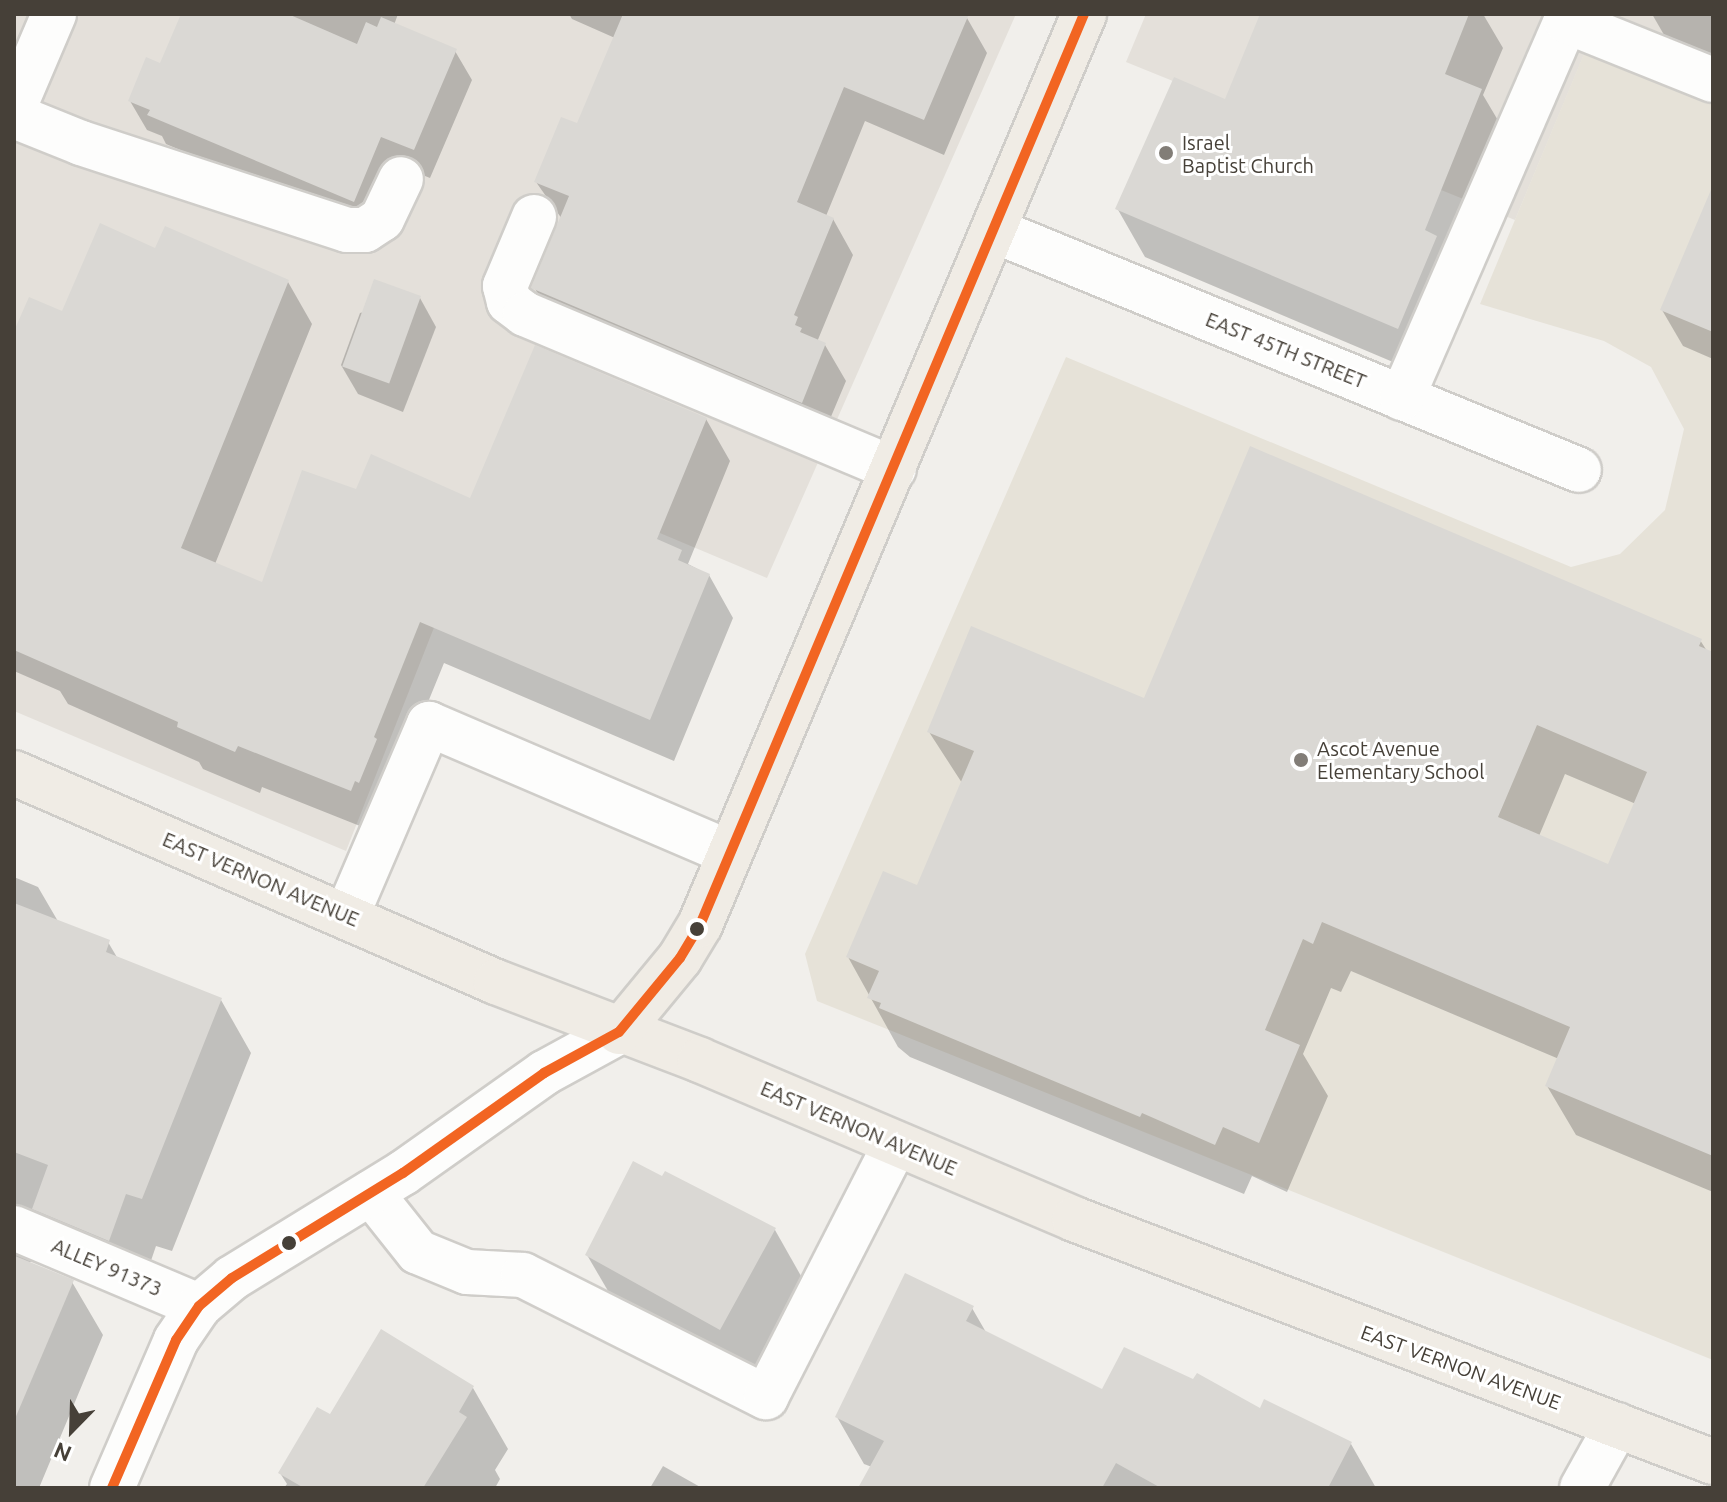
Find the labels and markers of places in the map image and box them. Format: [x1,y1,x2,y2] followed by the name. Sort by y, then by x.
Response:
[1182,130,1314,177] place label: Israel Baptist Church
[1157,144,1175,162] marker: Israel Baptist Church
[1317,736,1484,783] place label: Ascot Avenue Elementary School
[1292,751,1310,769] marker: Ascot Avenue Elementary School
[689,921,705,937] unlabelled marker
[281,1235,297,1251] unlabelled marker

